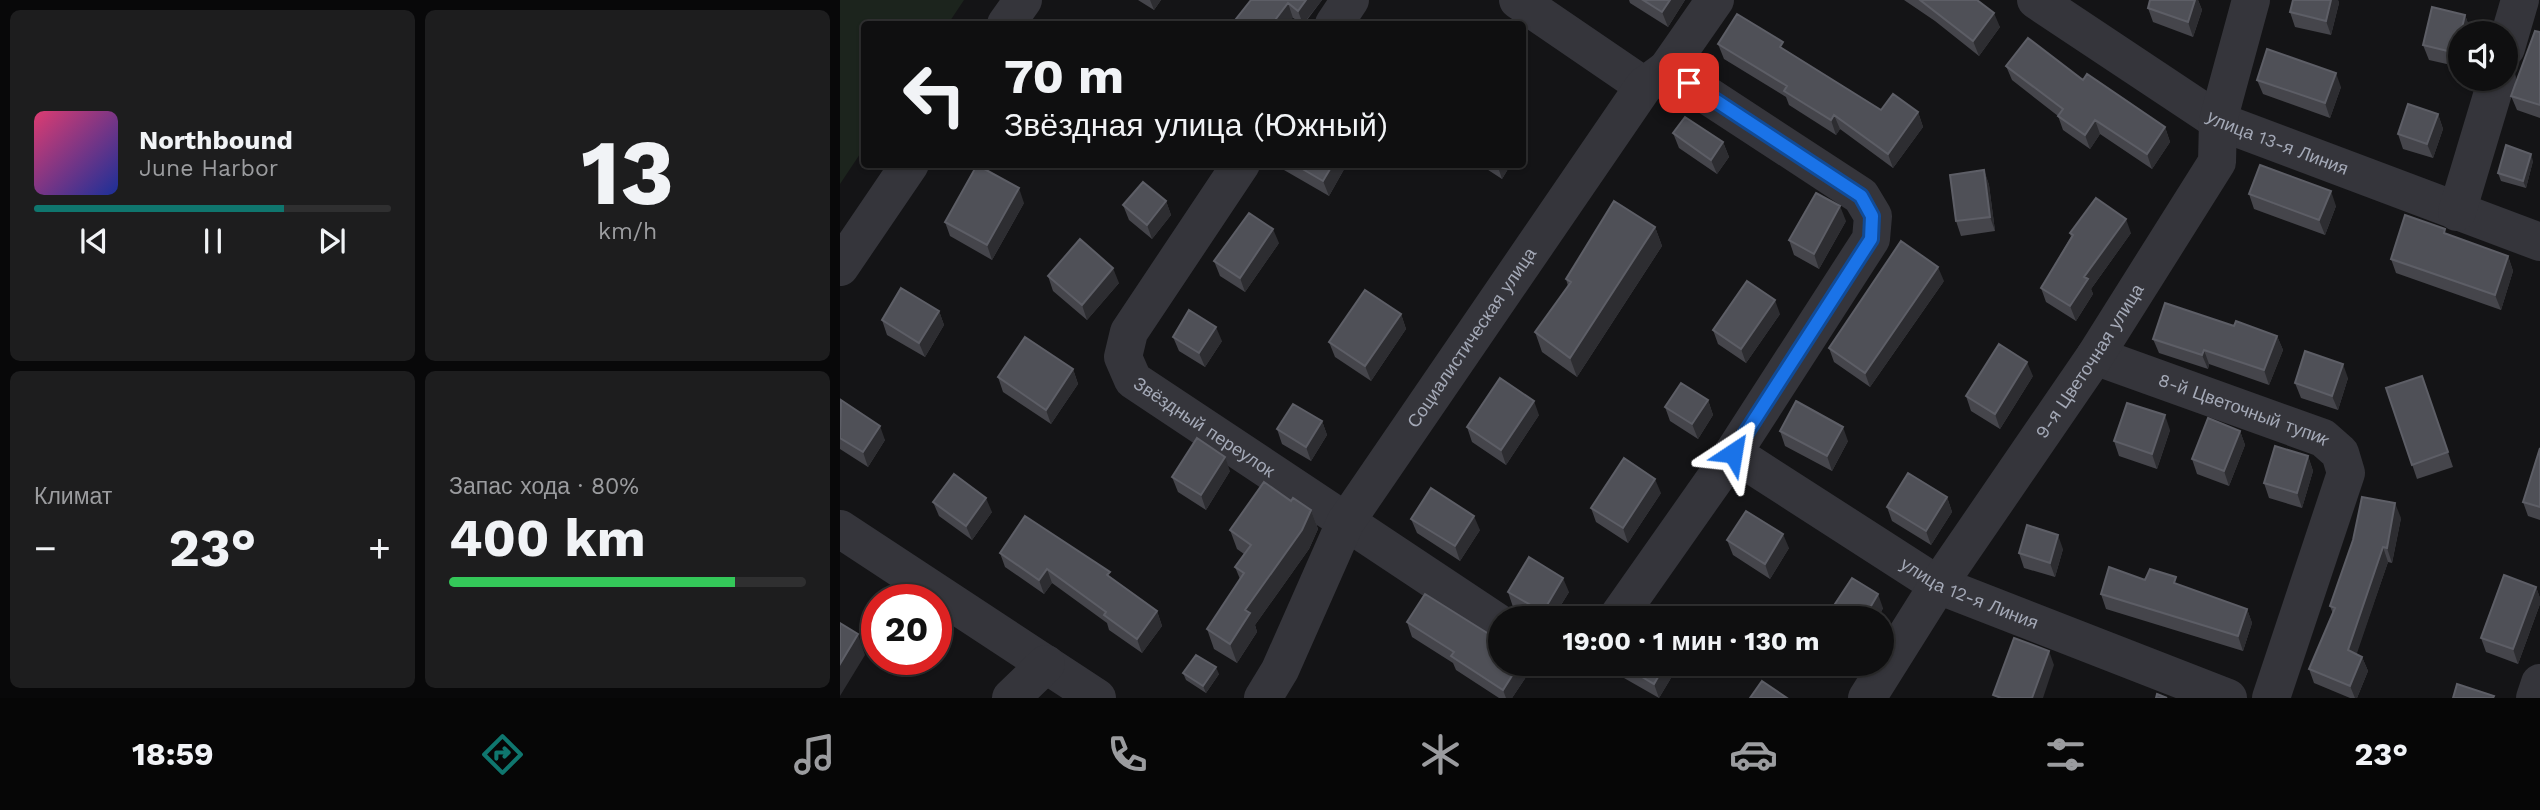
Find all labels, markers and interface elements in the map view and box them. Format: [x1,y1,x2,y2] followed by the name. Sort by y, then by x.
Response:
[2448,21,2518,91] map controls
[2448,21,2518,91] button: sound
[1004,47,1124,105] text: 70 m
[889,49,980,140] icon: left
[1659,53,1719,113] pin
[1670,64,1708,102] icon: arrive
[1004,106,1388,144] text: Звёздная улица (Южный)
[2203,106,2351,179] street label: улица 13-я Линия
[581,119,674,226] text: 13
[139,125,293,155] text: Northbound
[139,155,278,182] text: June Harbor
[598,218,657,245] text: km/h
[75,222,113,260] icon: previous
[194,222,232,260] icon: pause
[313,222,351,260] icon: next
[1402,243,1541,431] street label: Социалистическая улица
[2031,279,2148,442] street label: 9-я Цветочная улица
[2156,369,2335,449] street label: 8-й Цветочный тупик
[1130,372,1279,481] street label: Звёздный переулок
[1696,416,1770,490] position arrow
[449,473,639,500] text: Запас хода · 80%
[34,483,112,510] text: Климат
[449,508,646,569] text: 400 km
[169,518,256,579] text: 23°
[34,526,57,570] text: −
[368,526,391,570] text: +
[1897,553,2041,633] street label: улица 12-я Линия
[861,584,952,675] speed limit sign: 20
[1563,626,1819,656] text: 19:00 · 1 мин · 130 m
[478,730,527,779] icon: directions
[790,730,839,779] icon: music
[1103,730,1152,779] icon: phone
[1416,730,1465,779] icon: climate
[1729,730,1778,779] icon: car
[2041,730,2090,779] icon: filters
[132,735,214,773] text: 18:59
[2354,735,2408,773] text: 23°

